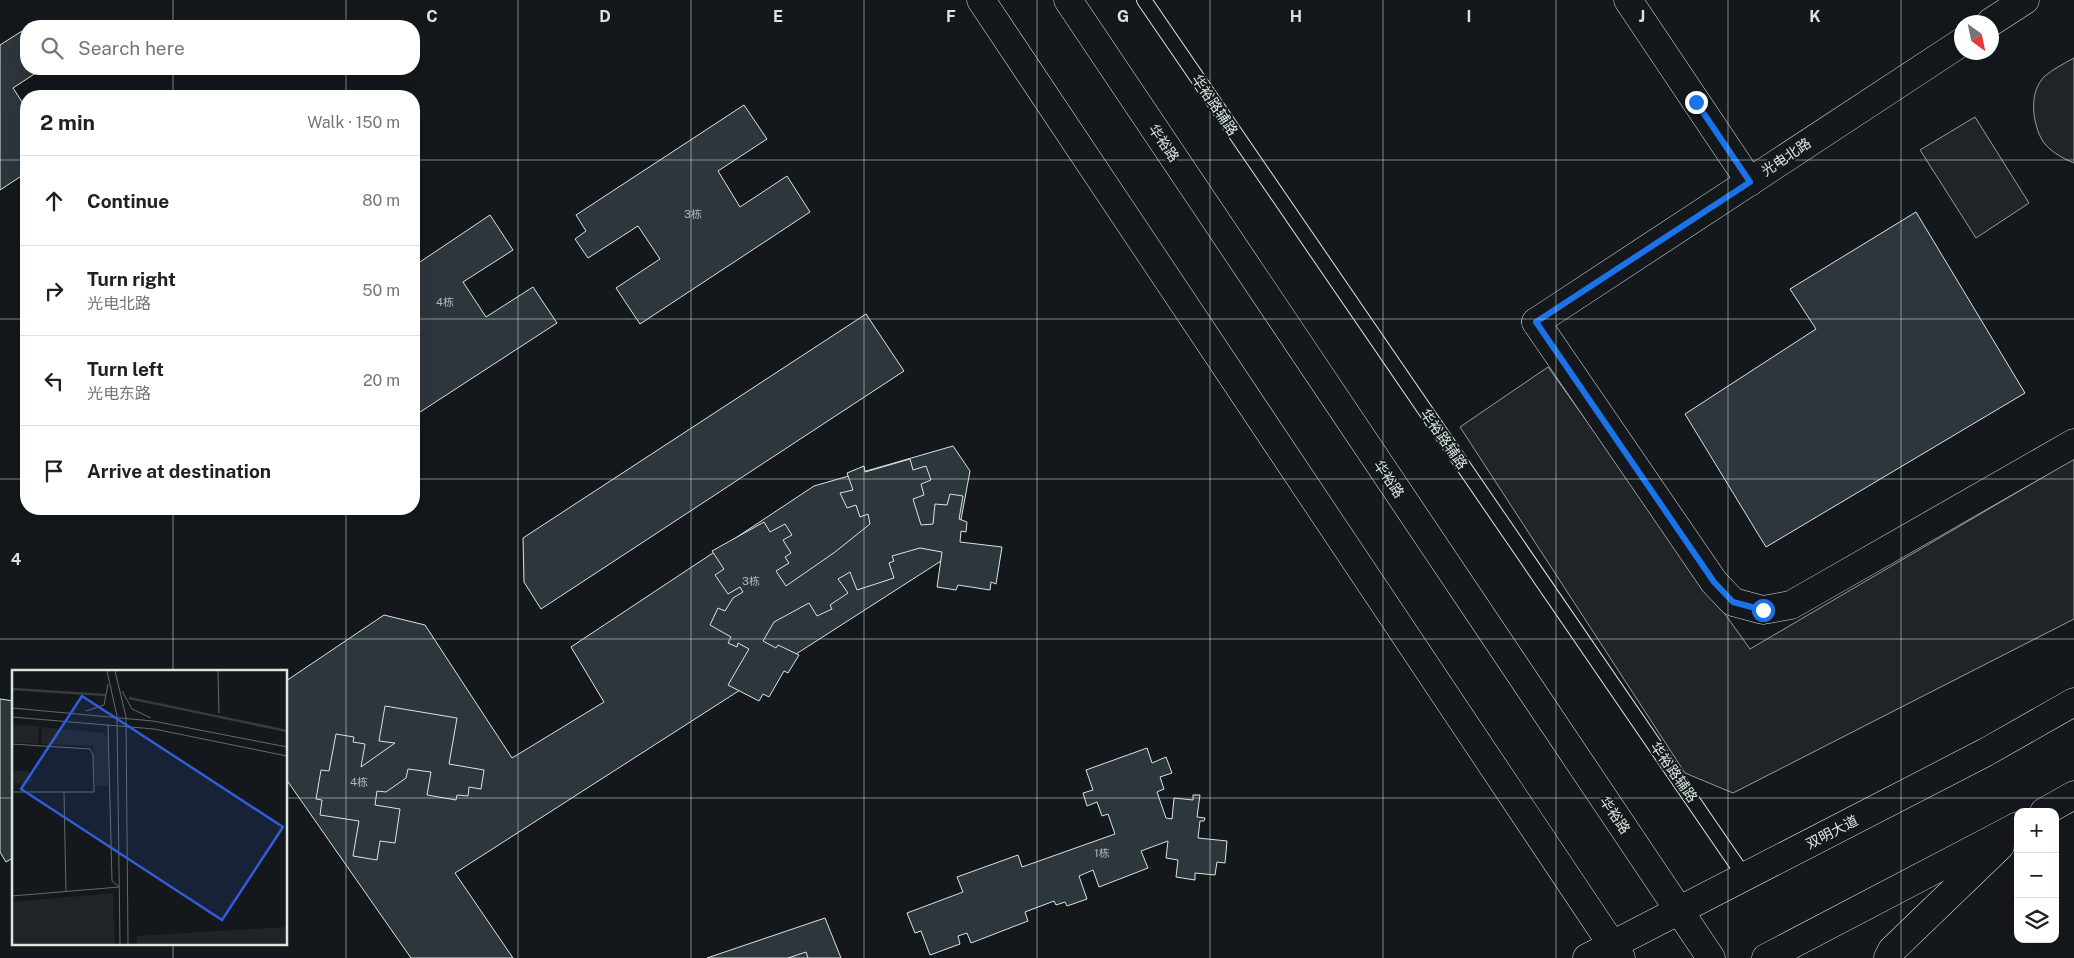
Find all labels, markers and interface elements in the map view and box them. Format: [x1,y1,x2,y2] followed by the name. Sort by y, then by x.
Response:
[426,7,438,26] text: C
[599,7,611,26] text: D
[773,7,783,26] text: E
[946,7,956,26] text: F
[1117,7,1129,26] text: G
[1290,7,1302,26] text: H
[1467,7,1471,26] text: I
[1639,7,1645,26] text: J
[1809,7,1821,26] text: K
[1954,15,1999,60] north arrow
[20,20,420,75] search box
[38,34,66,62] icon: search
[78,37,185,59] text: Search here
[1189,72,1241,138] street label: 华裕路辅路
[1685,91,1708,114] route end
[40,110,95,135] text: 2 min
[307,113,400,132] text: Walk · 150 m
[1146,121,1182,165] street label: 华裕路
[1758,135,1814,179] street label: 光电北路
[40,187,68,215] icon: ahead
[87,190,169,212] text: Continue
[362,191,400,210] text: 80 m
[684,208,702,220] house number: 3栋
[87,268,176,290] text: Turn right
[40,277,68,305] icon: right
[362,281,400,300] text: 50 m
[87,294,151,313] text: 光电北路
[436,296,454,308] house number: 4栋
[87,358,164,380] text: Turn left
[40,367,68,395] icon: left
[363,371,400,390] text: 20 m
[87,384,151,403] text: 光电东路
[1417,406,1471,472] street label: 华裕路辅路
[40,457,68,485] icon: arrive
[1371,457,1407,501] street label: 华裕路
[87,460,271,482] text: Arrive at destination
[11,550,22,569] text: 4
[742,575,760,587] house number: 3栋
[1752,599,1775,622] route start
[12,670,288,946] inset map
[1647,739,1701,805] street label: 华裕路辅路
[350,776,368,788] house number: 4栋
[1597,793,1633,837] street label: 华裕路
[2014,808,2059,943] map controls
[2014,808,2059,853] button: +
[1803,812,1861,852] street label: 双明大道
[1094,847,1110,859] house number: 1栋
[2014,853,2059,898] button: −
[2014,898,2059,943] button: layers

